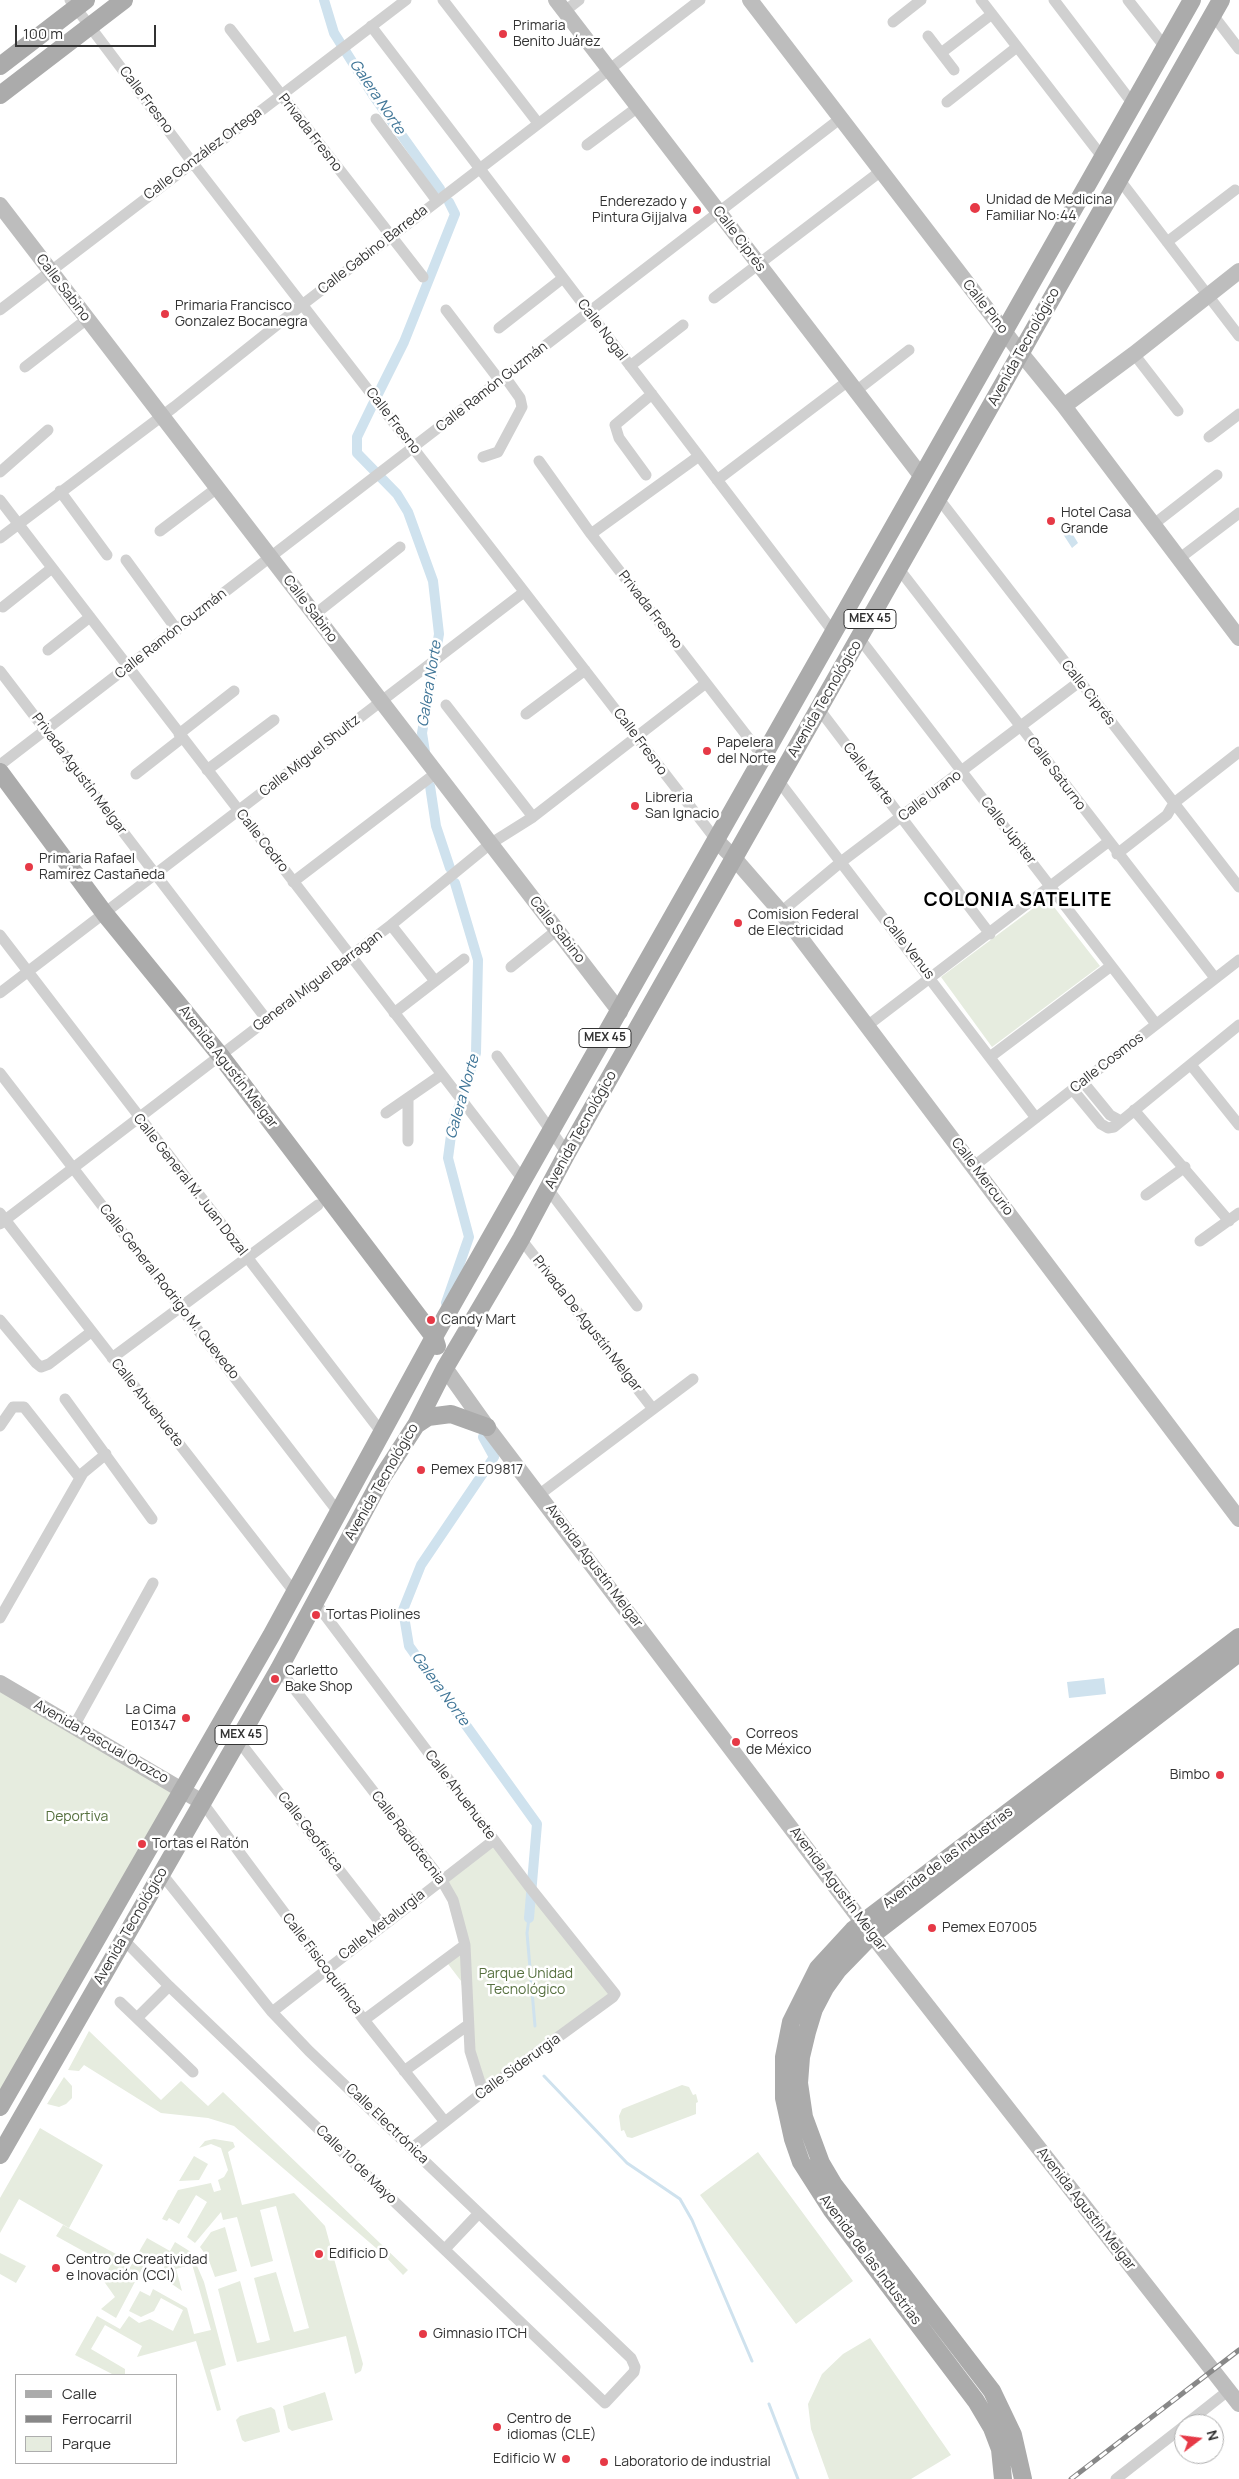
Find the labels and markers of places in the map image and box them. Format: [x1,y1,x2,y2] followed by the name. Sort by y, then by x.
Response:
[513,18,601,50] place label: Primaria Benito Juárez
[497,28,509,40] marker: Primaria Benito Juárez
[986,192,1112,224] place label: Unidad de Medicina Familiar No:44
[592,194,687,226] place label: Enderezado y Pintura Gijjalva
[968,201,982,215] marker: Unidad de Medicina Familiar No:44
[691,204,703,216] marker: Enderezado y Pintura Gijjalva
[175,298,308,331] place label: Primaria Francisco Gonzalez Bocanegra
[159,308,171,320] marker: Primaria Francisco Gonzalez Bocanegra
[1061,505,1131,538] place label: Hotel Casa Grande
[1045,515,1057,527] marker: Hotel Casa Grande
[717,735,776,768] place label: Papelera del Norte
[701,745,713,757] marker: Papelera del Norte
[645,790,719,822] place label: Libreria San Ignacio
[629,800,641,812] marker: Libreria San Ignacio
[39,851,165,884] place label: Primaria Rafael Ramírez Castañeda
[23,861,35,873] marker: Primaria Rafael Ramírez Castañeda
[748,907,859,940] place label: Comision Federal de Electricidad
[732,917,744,929] marker: Comision Federal de Electricidad
[441,1312,516,1328] place label: Candy Mart
[425,1314,437,1326] marker: Candy Mart
[431,1462,523,1478] place label: Pemex E09817
[415,1464,427,1476] marker: Pemex E09817
[326,1607,420,1623] place label: Tortas Piolines
[310,1609,322,1621] marker: Tortas Piolines
[285,1663,353,1695] place label: Carletto Bake Shop
[269,1673,281,1685] marker: Carletto Bake Shop
[125,1702,176,1734] place label: La Cima E01347
[180,1712,192,1724] marker: La Cima E01347
[746,1726,811,1758] place label: Correos de México
[730,1736,742,1748] marker: Correos de México
[1170,1767,1210,1783] place label: Bimbo
[1214,1769,1226,1781] marker: Bimbo
[152,1836,249,1852] place label: Tortas el Ratón
[136,1838,148,1850] marker: Tortas el Ratón
[942,1920,1037,1936] place label: Pemex E07005
[926,1922,938,1934] marker: Pemex E07005
[329,2246,388,2262] place label: Edificio D
[313,2248,325,2260] marker: Edificio D
[66,2252,208,2284] place label: Centro de Creatividad e Inovación (CCI)
[50,2262,62,2274] marker: Centro de Creatividad e Inovación (CCI)
[433,2326,527,2342] place label: Gimnasio ITCH
[417,2328,429,2340] marker: Gimnasio ITCH
[507,2411,596,2444] place label: Centro de idiomas (CLE)
[491,2421,503,2433] marker: Centro de idiomas (CLE)
[493,2451,556,2467] place label: Edificio W
[560,2453,572,2465] marker: Edificio W
[614,2454,771,2470] place label: Laboratorio de industrial
[598,2456,610,2468] marker: Laboratorio de industrial

